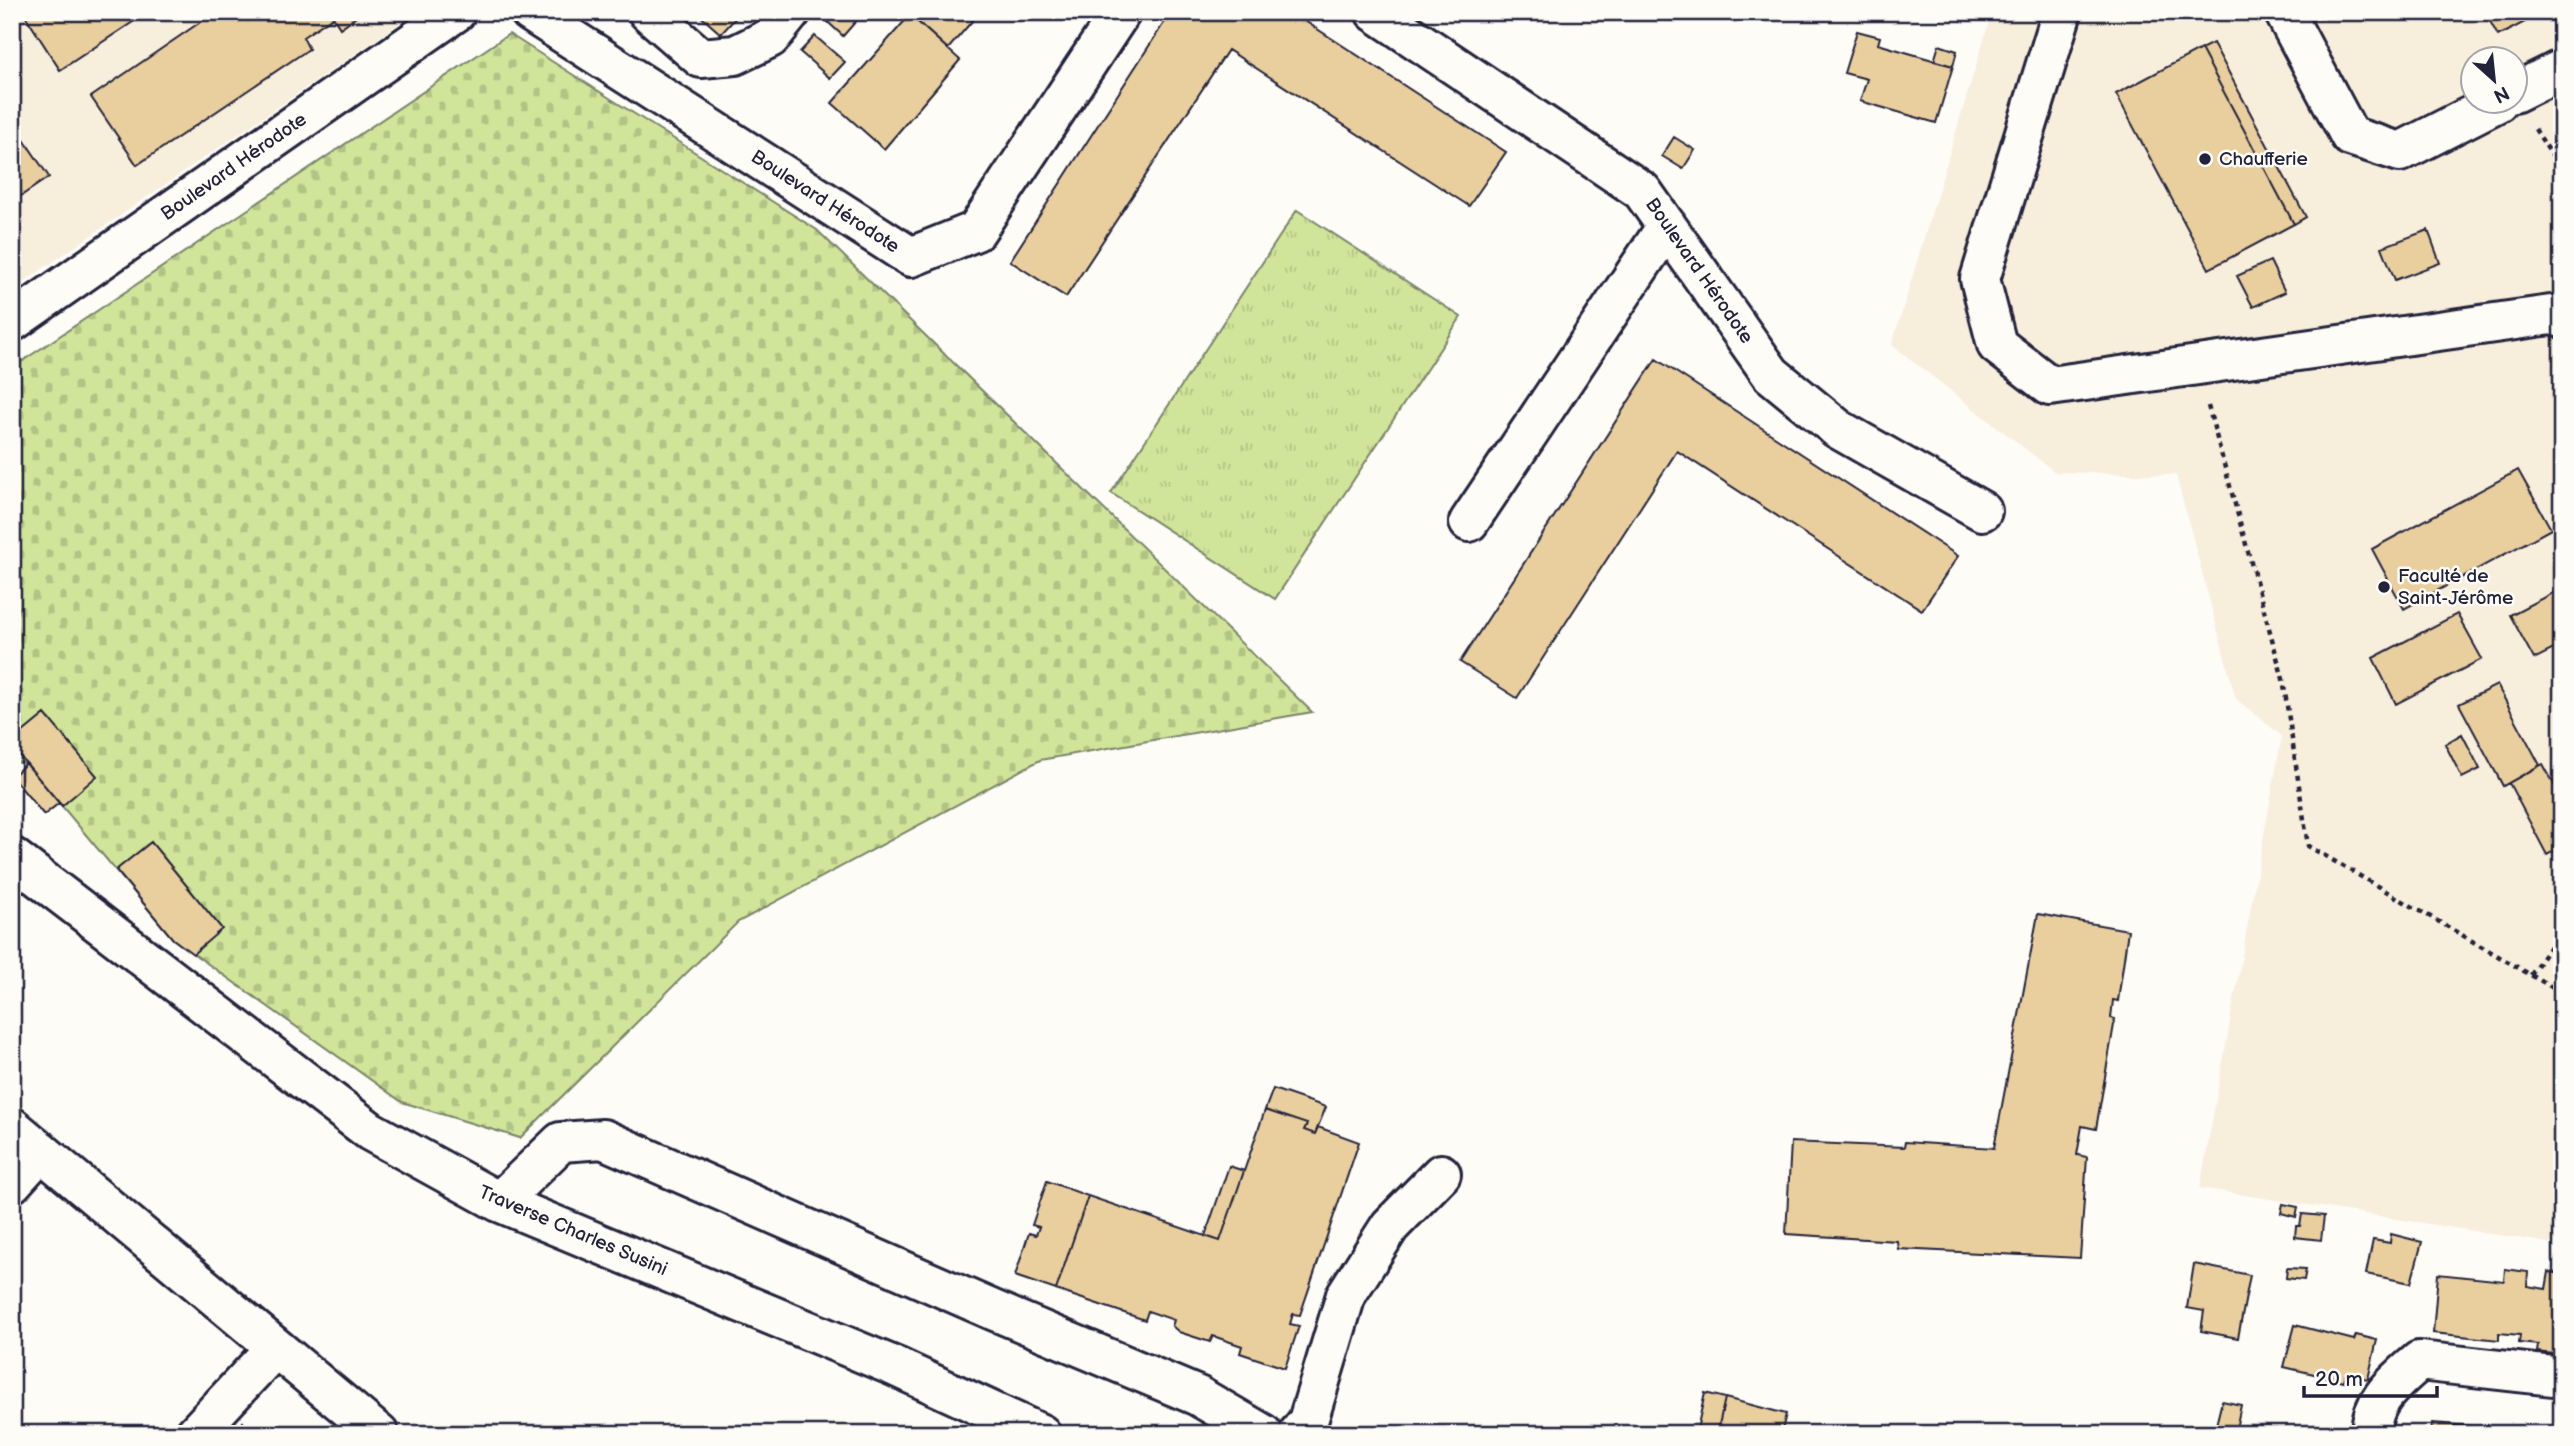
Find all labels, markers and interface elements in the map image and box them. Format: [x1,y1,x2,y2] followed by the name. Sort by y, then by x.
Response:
[2458,46,2528,116] north arrow
[2489,80,2513,107] text: N
[157,108,311,226] street label: Boulevard Hérodote
[747,145,903,259] street label: Boulevard Hérodote
[2219,148,2308,171] place label: Chaufferie
[2197,151,2213,167] marker: Chaufferie
[1640,194,1758,348] street label: Boulevard Hérodote
[2398,565,2513,610] place label: Faculté de Saint-Jérôme
[2376,579,2392,595] marker: Faculté de Saint-Jérôme
[475,1181,671,1281] street label: Traverse Charles Susini
[2304,1355,2438,1399] scale bar
[2315,1367,2363,1392] text: 20 m

